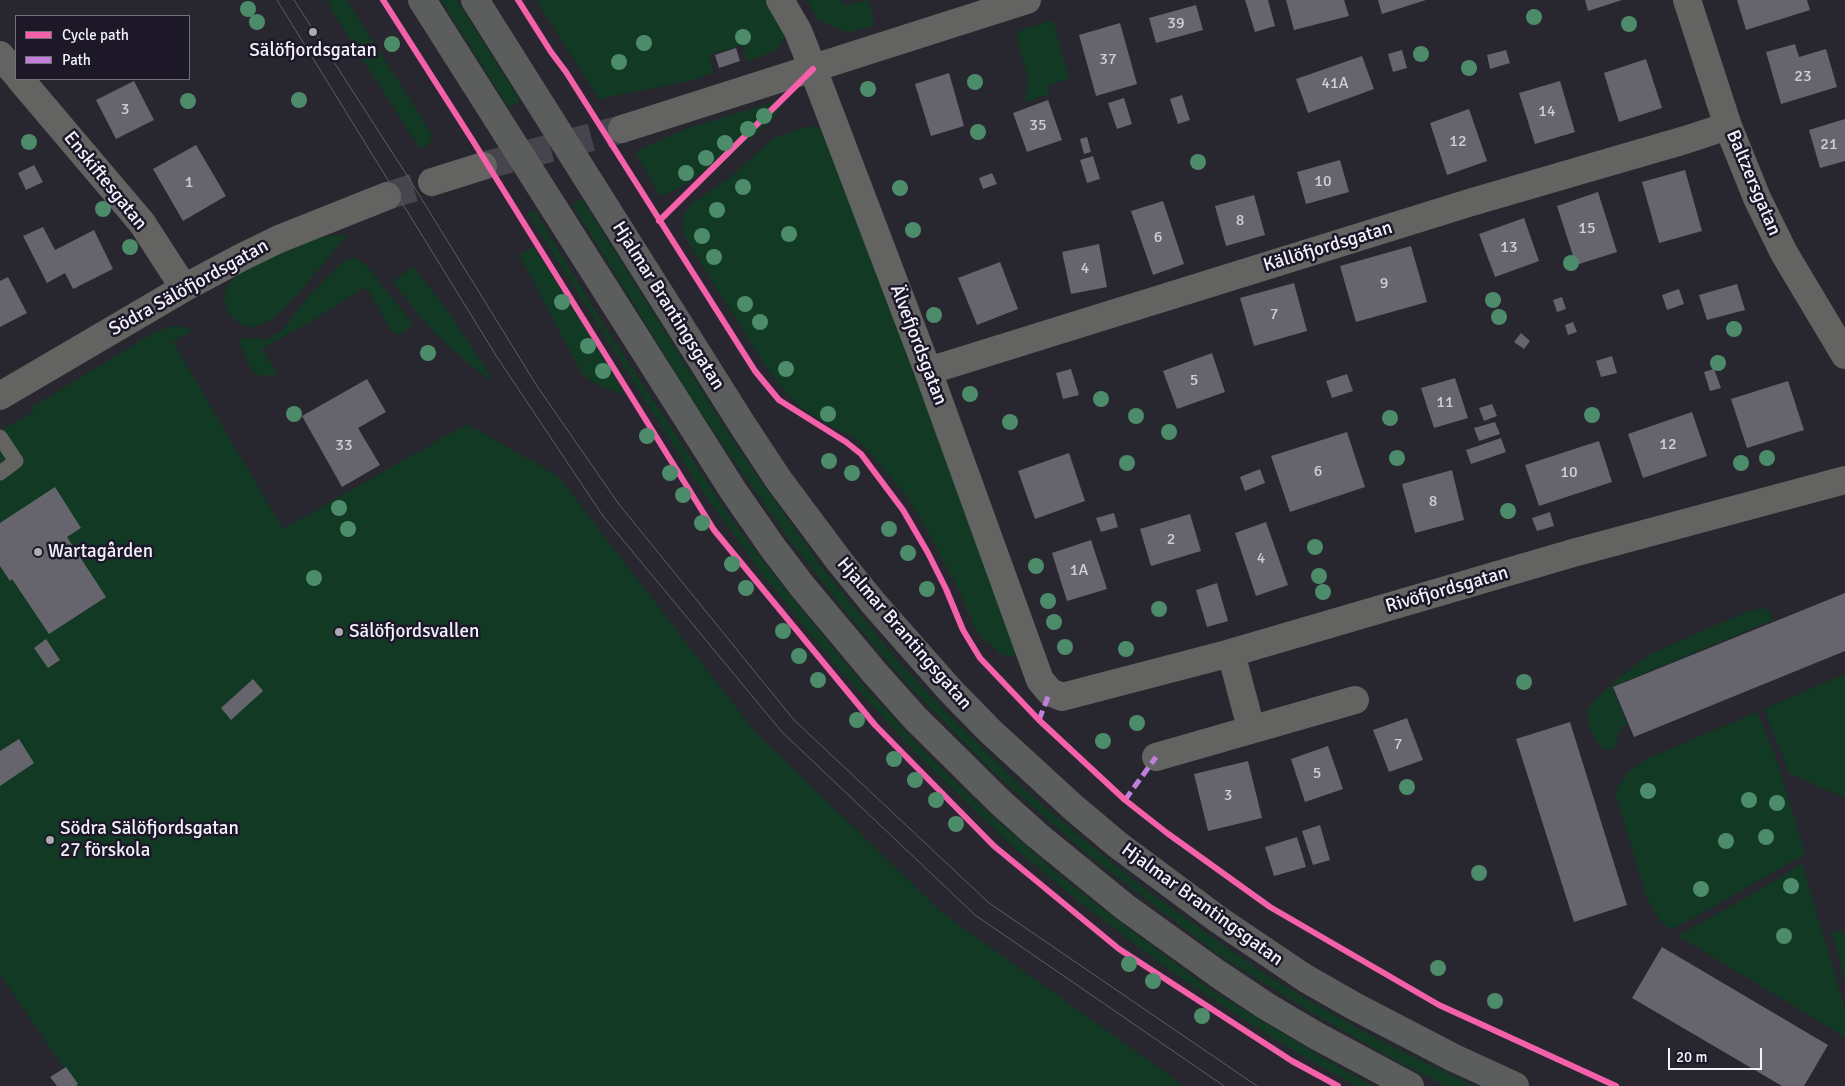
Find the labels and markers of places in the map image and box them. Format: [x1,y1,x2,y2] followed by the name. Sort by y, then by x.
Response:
[307,26,319,38] marker: Sälöfjordsgatan
[249,40,377,62] place label: Sälöfjordsgatan
[48,541,153,563] place label: Wartagården
[32,546,44,558] marker: Wartagården
[349,621,479,643] place label: Sälöfjordsvallen
[333,626,345,638] marker: Sälöfjordsvallen
[60,818,239,862] place label: Södra Sälöfjordsgatan 27 förskola
[44,834,56,846] marker: Södra Sälöfjordsgatan 27 förskola

